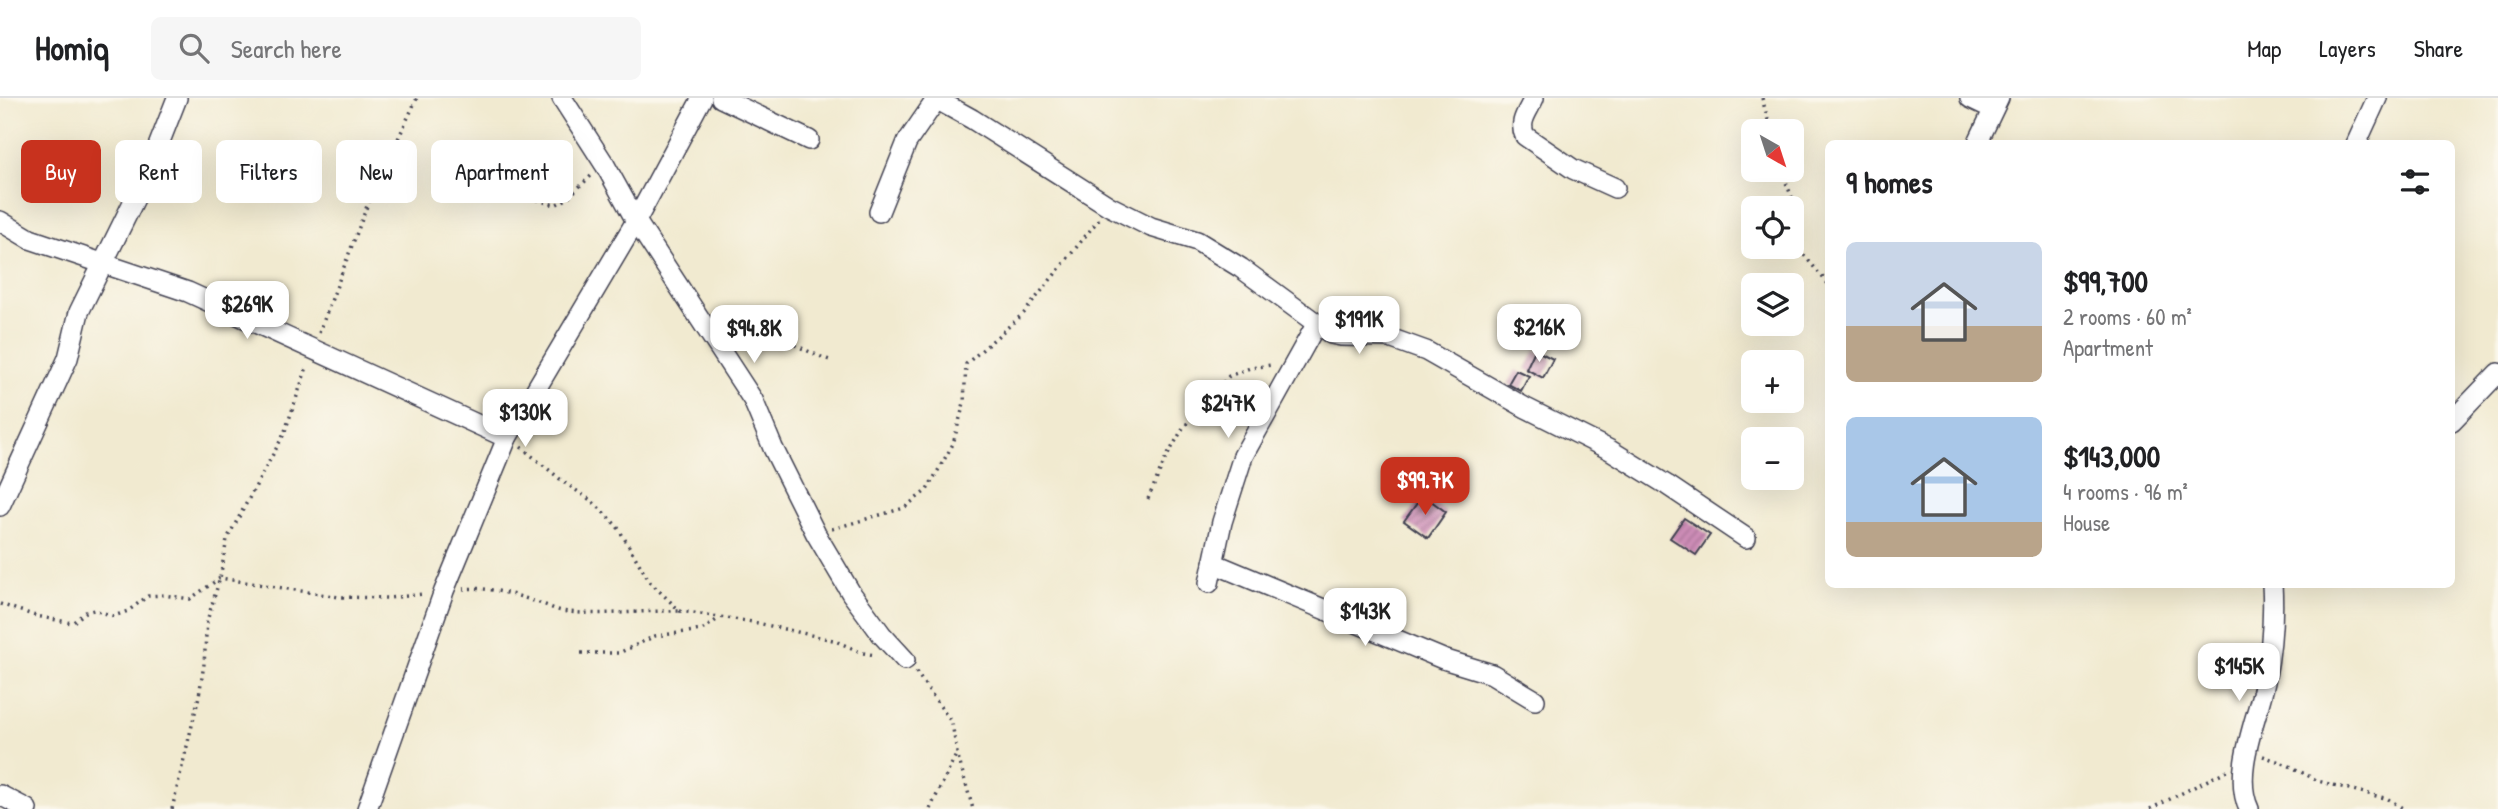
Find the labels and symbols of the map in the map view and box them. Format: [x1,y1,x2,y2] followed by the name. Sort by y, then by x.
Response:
[1741,119,1804,182] north arrow
[198,282,296,341] pin: $269K
[1310,296,1408,356] pin: $191K
[1490,304,1588,364] pin: $216K
[697,306,811,365] pin: $94.8K
[1179,380,1277,440] pin: $247K
[476,390,574,449] pin: $130K
[1368,458,1482,517] pin: $99.7K
[1316,588,1414,648] pin: $143K
[2190,644,2288,703] pin: $145K

